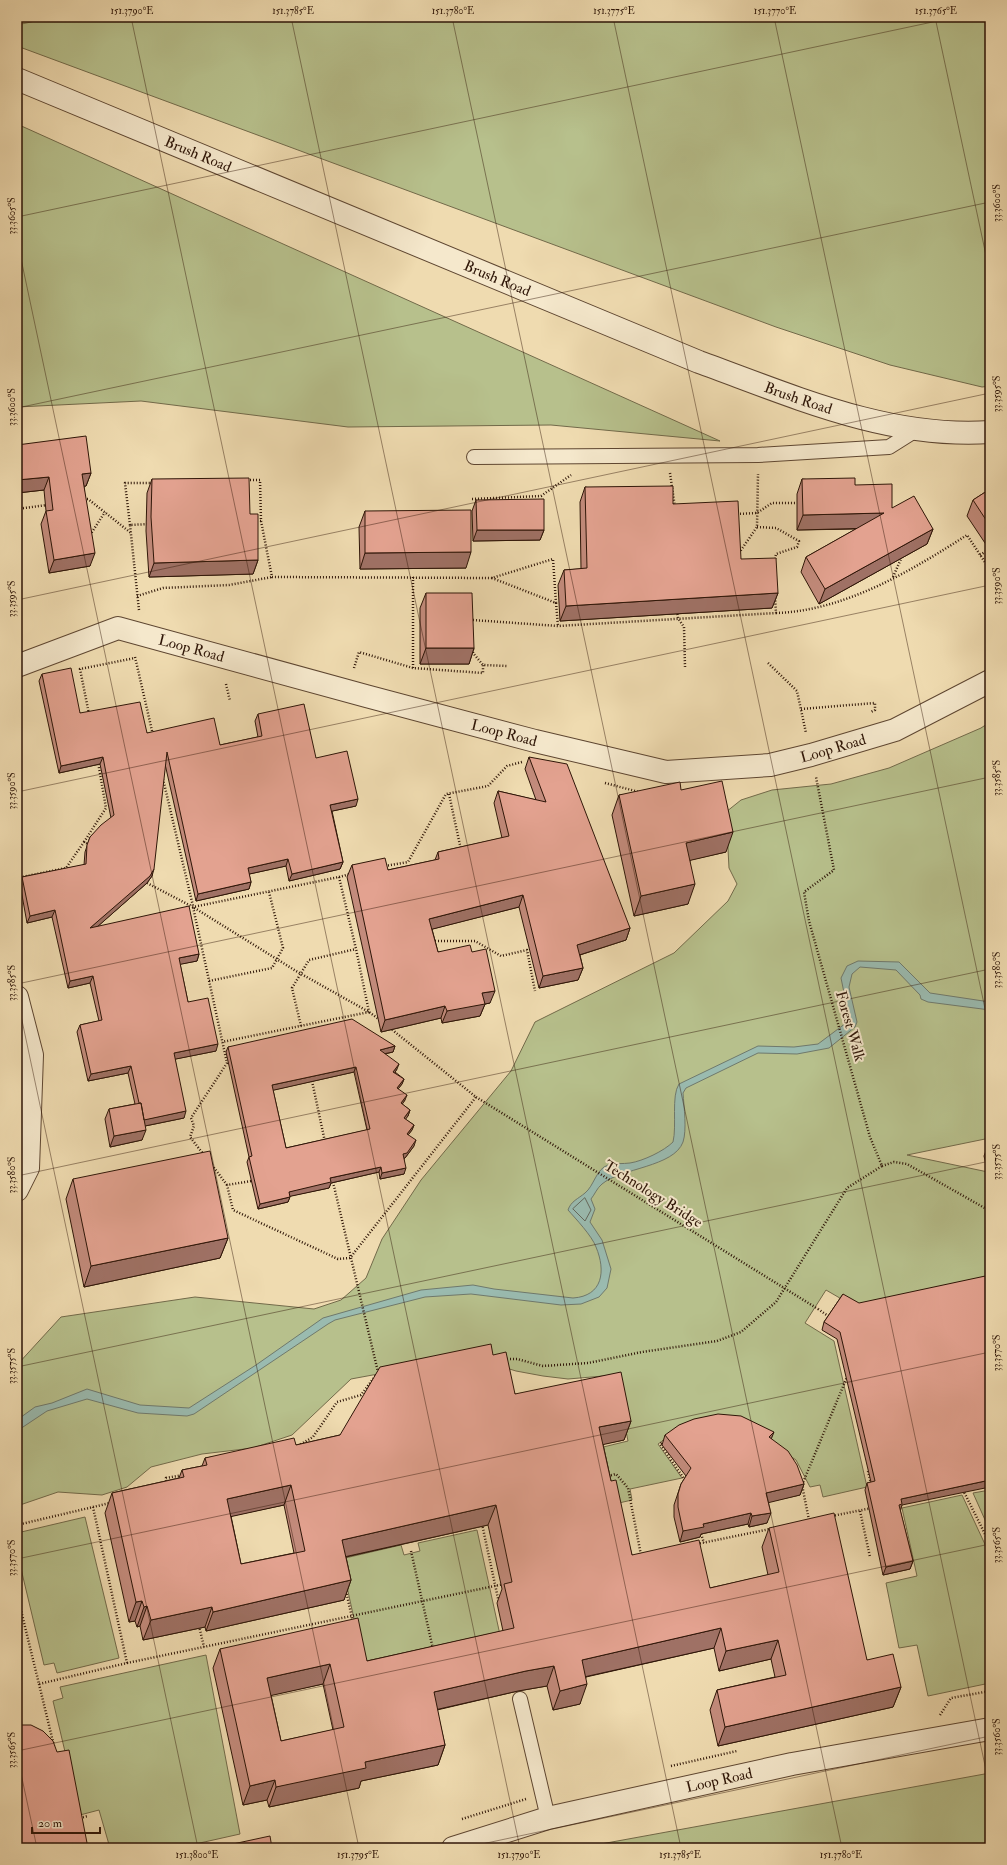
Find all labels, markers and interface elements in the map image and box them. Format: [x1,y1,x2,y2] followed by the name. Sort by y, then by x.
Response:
[111,5,153,17] text: 151.3790°E
[272,5,314,17] text: 151.3785°E
[432,5,474,17] text: 151.3780°E
[593,5,635,17] text: 151.3775°E
[754,5,796,17] text: 151.3770°E
[915,5,957,17] text: 151.3765°E
[162,132,235,177] street label: Brush Road
[991,184,1003,222] text: 33.3600°S
[6,197,18,235] text: 33.3605°S
[461,256,534,301] street label: Brush Road
[991,376,1003,412] text: 33.3595°S
[762,378,835,419] street label: Brush Road
[6,388,18,426] text: 33.3600°S
[991,567,1003,605] text: 33.3590°S
[6,581,18,617] text: 33.3595°S
[156,630,227,666] street label: Loop Road
[469,715,540,751] street label: Loop Road
[798,730,869,767] street label: Loop Road
[991,760,1003,796] text: 33.3585°S
[6,772,18,810] text: 33.3590°S
[991,952,1003,988] text: 33.3580°S
[6,965,18,1001] text: 33.3585°S
[831,989,869,1063] street label: Forest Walk
[991,1144,1003,1180] text: 33.3575°S
[600,1156,706,1232] street label: Technology Bridge
[6,1157,18,1193] text: 33.3580°S
[991,1335,1003,1371] text: 33.3570°S
[6,1348,18,1384] text: 33.3575°S
[991,1527,1003,1563] text: 33.3565°S
[6,1540,18,1576] text: 33.3570°S
[991,1718,1003,1756] text: 33.3560°S
[6,1732,18,1768] text: 33.3565°S
[684,1763,755,1797] street label: Loop Road
[32,1809,100,1835] scale bar
[38,1816,63,1831] text: 20 m
[176,1849,218,1861] text: 151.3800°E
[337,1849,379,1861] text: 151.3795°E
[498,1849,540,1861] text: 151.3790°E
[659,1849,701,1861] text: 151.3785°E
[820,1849,862,1861] text: 151.3780°E

